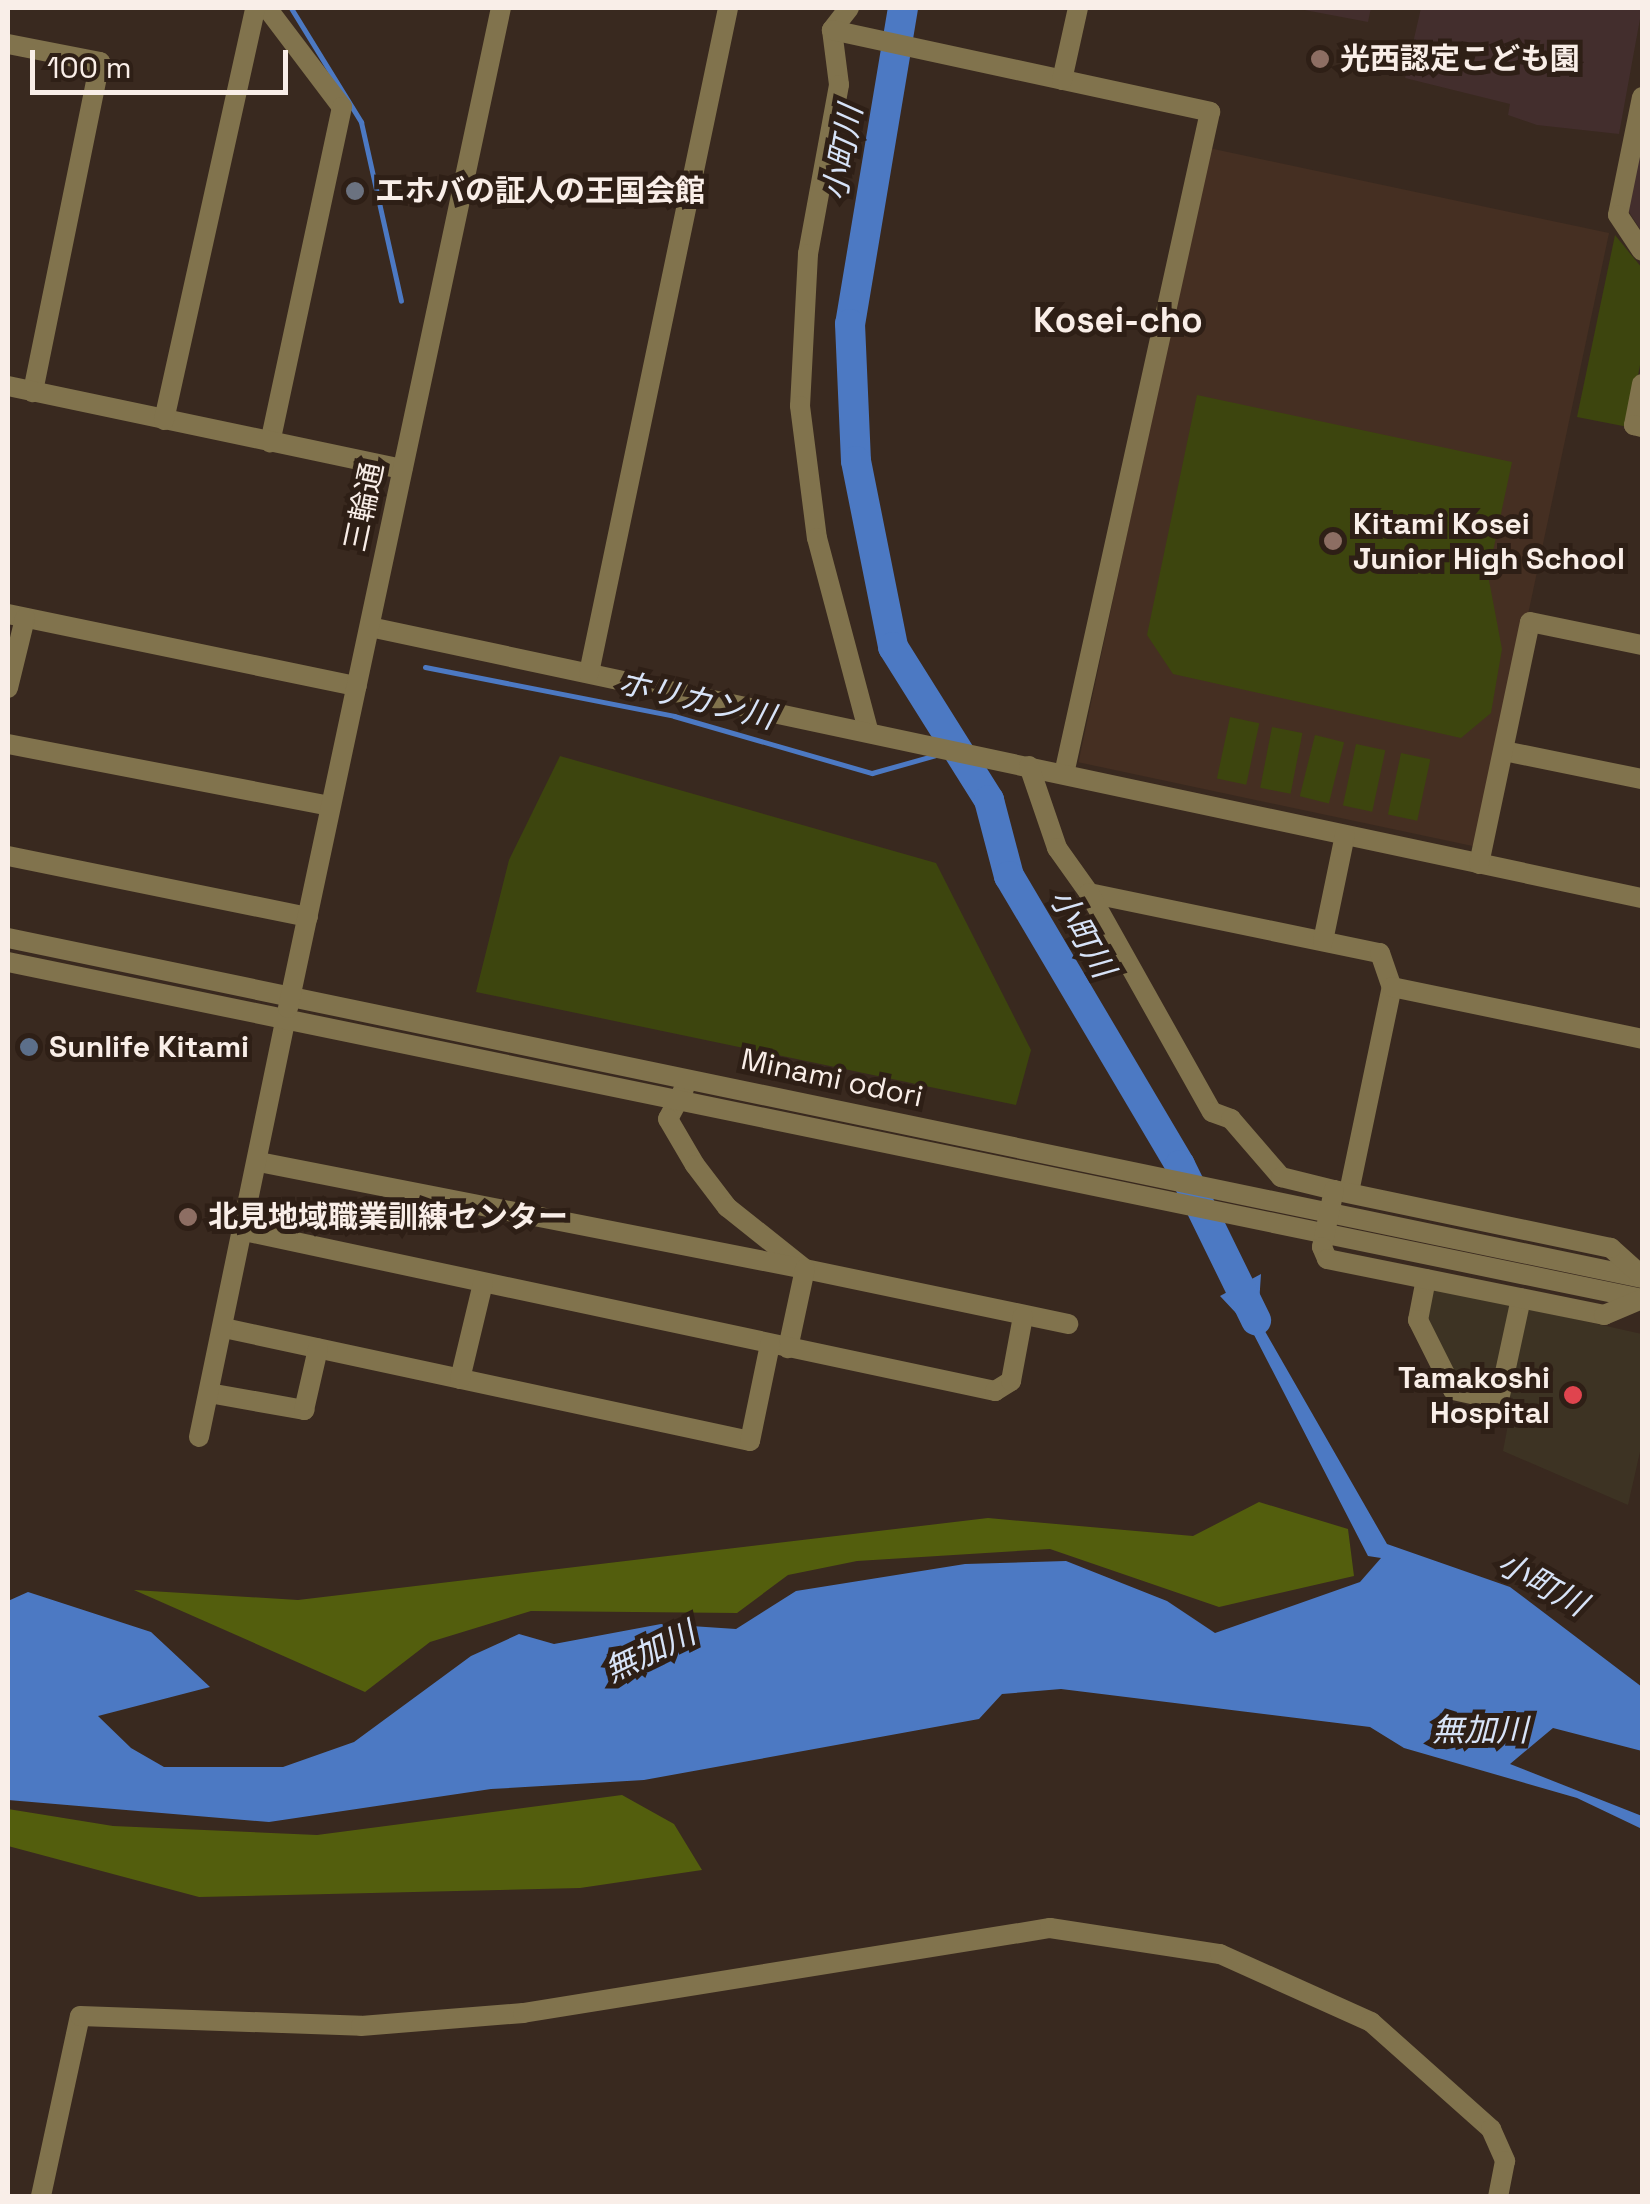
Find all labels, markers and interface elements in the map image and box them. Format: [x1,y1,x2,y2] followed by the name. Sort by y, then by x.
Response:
[35,30,292,92] scale bar
[1340,41,1580,77] place label: 光西認定こども園
[47,48,132,87] text: 100 m
[1309,48,1331,70] marker: 光西認定こども園
[816,102,870,204] water label: 小町川
[375,173,705,209] place label: エホバの証人の王国会館
[344,180,366,202] marker: エホバの証人の王国会館
[1033,299,1203,341] district label: Kosei-cho
[337,459,391,555] street label: 三輪通
[1353,506,1625,576] place label: Kitami Kosei Junior High School
[1322,530,1344,552] marker: Kitami Kosei Junior High School
[614,663,778,737] water label: ホリカン川
[1041,882,1123,984] water label: 小町川
[49,1029,249,1065] place label: Sunlife Kitami
[18,1036,40,1058] marker: Sunlife Kitami
[738,1041,926,1115] street label: Minami odori
[208,1199,568,1235] place label: 北見地域職業訓練センター
[177,1206,199,1228] marker: 北見地域職業訓練センター
[1398,1360,1550,1430] place label: Tamakoshi Hospital
[1560,1382,1586,1408] marker: Tamakoshi Hospital
[1491,1544,1593,1624] water label: 小町川
[598,1614,702,1690] water label: 無加川
[1432,1711,1528,1749] water label: 無加川

